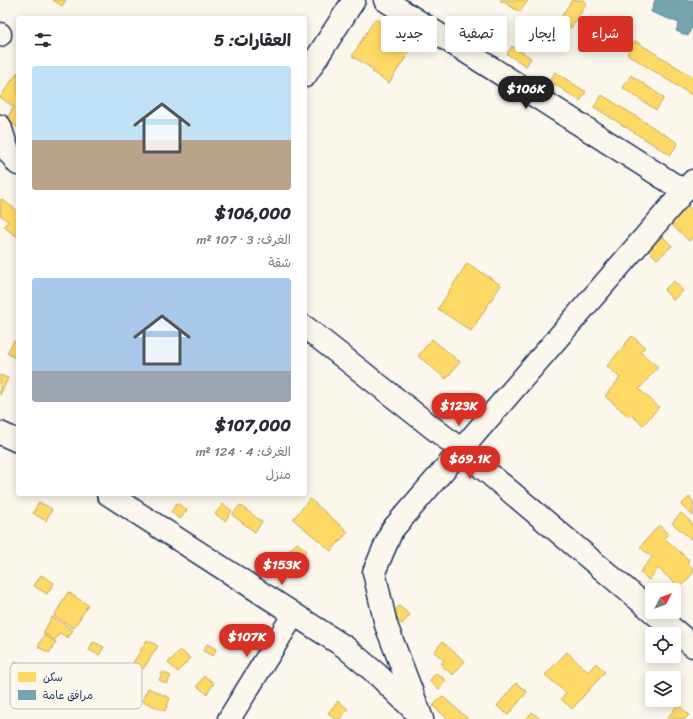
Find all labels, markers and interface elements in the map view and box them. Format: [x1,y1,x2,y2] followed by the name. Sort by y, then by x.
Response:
[381,16,437,52] chip: جديد
[445,16,507,52] chip: تصفية
[515,16,570,52] chip: إيجار
[578,16,633,52] chip: شراء
[214,25,291,55] text: العقارات: 5
[32,29,54,51] icon: filters
[498,76,554,110] pin: $106K
[507,77,545,100] text: $106K
[126,92,198,164] icon: home
[215,198,291,228] text: $106,000
[197,228,291,251] text: الغرف: 3 · 107 m²
[268,251,291,274] text: شقة
[126,304,198,376] icon: home
[431,393,487,427] pin: $123K
[441,394,477,417] text: $123K
[215,410,291,440] text: $107,000
[196,440,291,463] text: الغرف: 4 · 124 m²
[437,446,503,480] pin: $69.1K
[449,447,491,470] text: $69.1K
[265,463,291,486] text: منزل
[254,552,310,586] pin: $153K
[263,553,301,576] text: $153K
[645,583,681,619] north arrow
[645,583,681,707] map controls
[219,624,275,658] pin: $107K
[228,625,266,648] text: $107K
[645,627,681,663] button: locate
[10,663,142,709] legend
[43,668,63,687] text: سكن
[645,671,681,707] button: layers
[43,686,93,705] text: مرافق عامة

